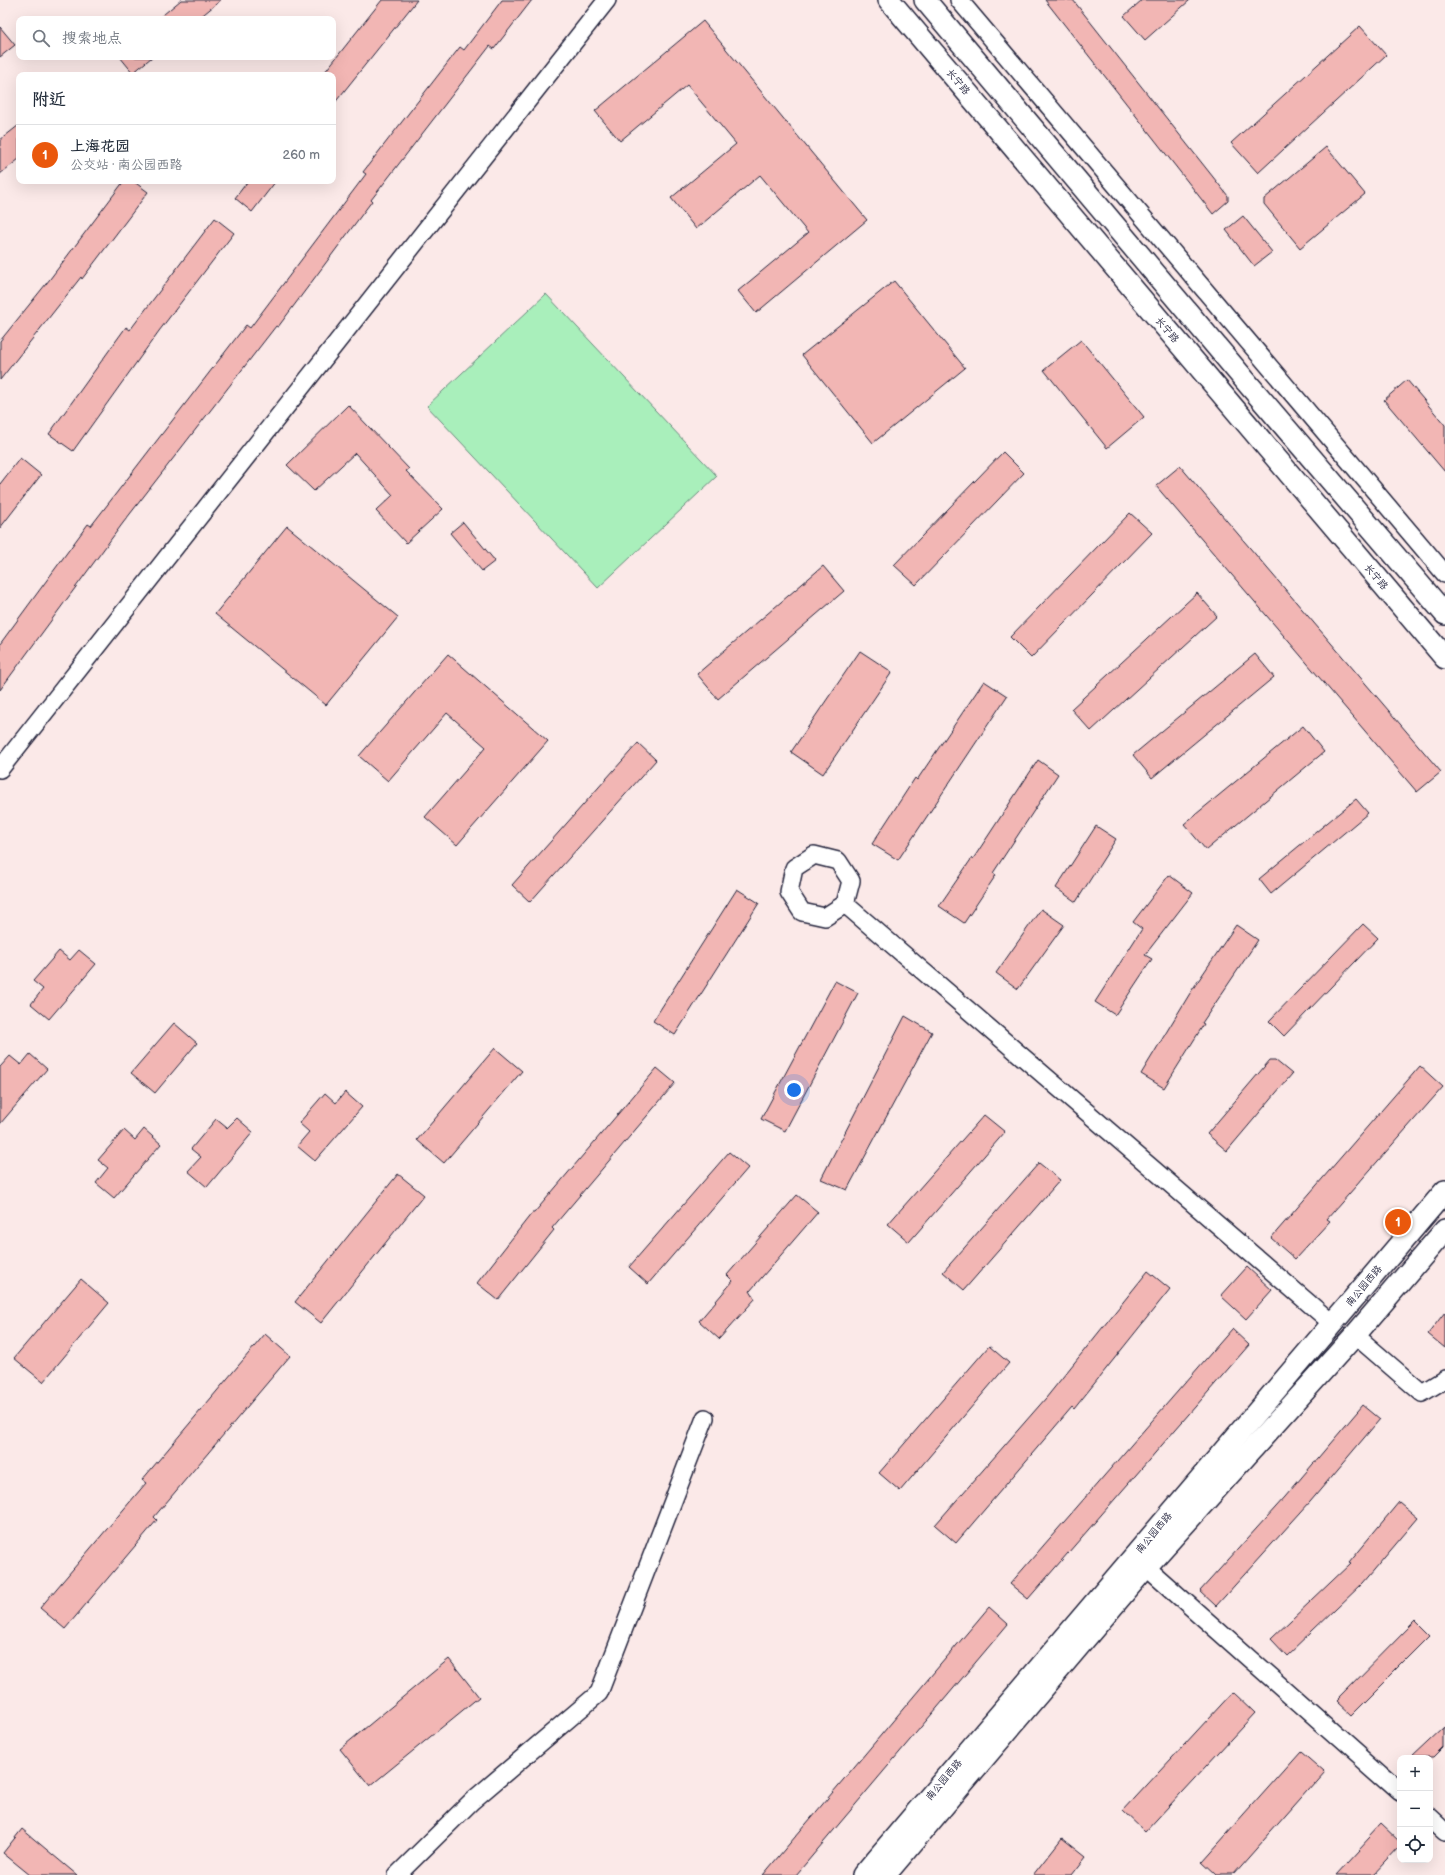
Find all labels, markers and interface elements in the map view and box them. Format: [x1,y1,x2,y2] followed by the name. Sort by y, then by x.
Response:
[16,16,336,60] search box
[30,27,52,49] icon: search
[62,29,122,48] text: 搜索地点
[944,67,972,97] street label: 长宁路
[32,90,66,110] text: 附近
[70,137,130,156] text: 上海花园
[42,147,48,163] text: 1
[282,147,320,163] text: 260 m
[70,157,182,173] text: 公交站 · 南公园西路
[1153,315,1181,345] street label: 长宁路
[1362,562,1390,592] street label: 长宁路
[784,1080,804,1100] your location
[1385,1207,1411,1237] pin: 1
[1343,1263,1385,1309] street label: 南公园西路
[1133,1510,1175,1556] street label: 南公园西路
[1397,1755,1433,1863] map controls
[1397,1755,1433,1791] button: +
[923,1757,965,1803] street label: 南公园西路
[1397,1791,1433,1827] button: −
[1397,1827,1433,1863] button: locate

